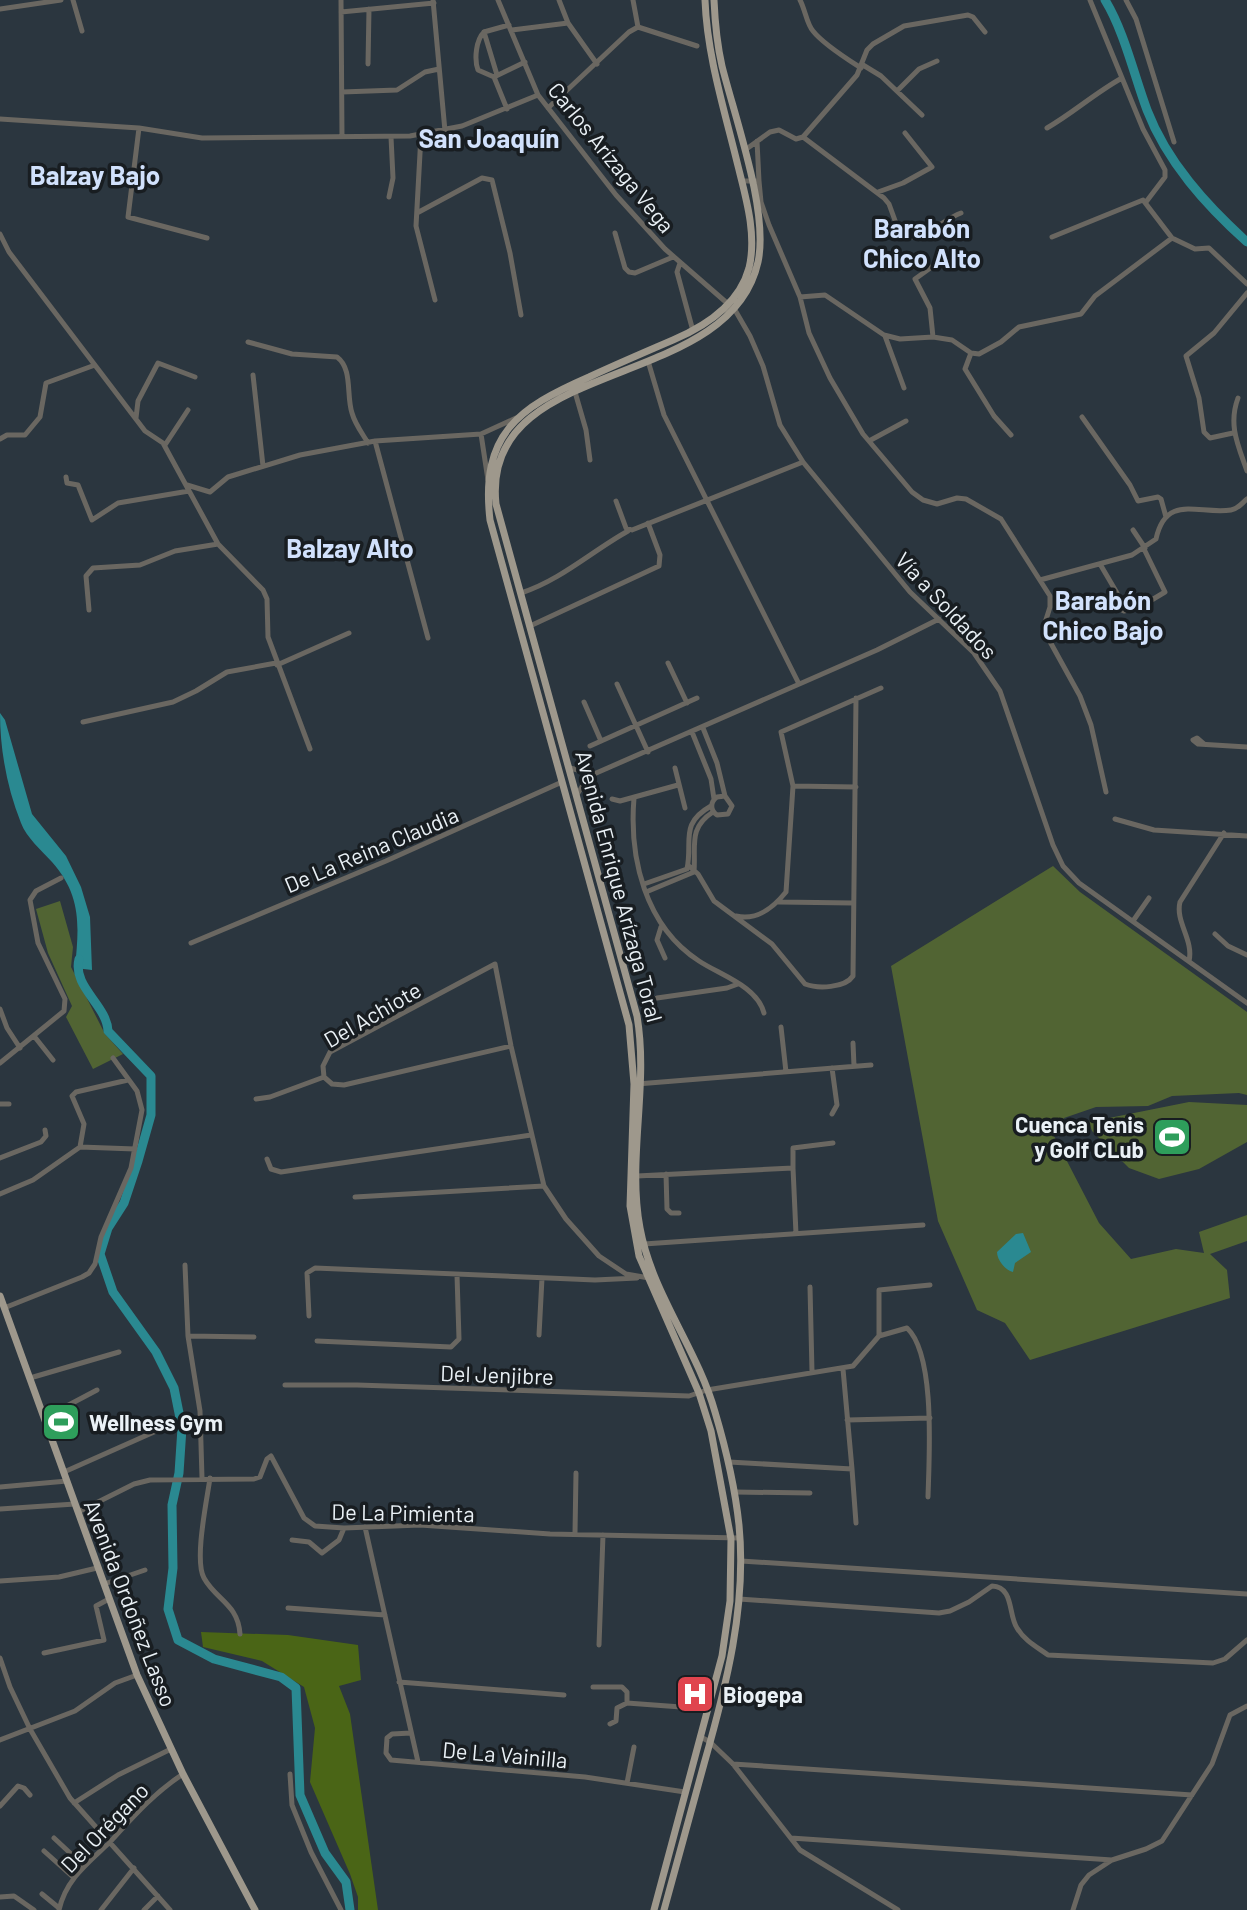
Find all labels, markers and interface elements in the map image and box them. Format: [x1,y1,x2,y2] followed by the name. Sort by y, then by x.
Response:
[544,77,680,237] street label: Carlos Arízaga Vega
[418,122,560,153] district label: San Joaquín
[30,159,160,190] district label: Balzay Bajo
[863,212,981,273] district label: Barabón Chico Alto
[286,532,414,563] district label: Balzay Alto
[891,546,1003,664] street label: Vía a Soldados
[1042,584,1164,645] district label: Barabón Chico Bajo
[571,747,669,1025] street label: Avenida Enrique Arízaga Toral
[280,801,462,897] street label: De La Reina Claudia
[319,976,425,1052] street label: Del Achiote
[1015,1111,1144,1162] place label: Cuenca Tenis y Golf CLub
[1151,1116,1193,1158] sports icon: Cuenca Tenis y Golf CLub
[440,1359,554,1389] street label: Del Jenjibre
[40,1401,82,1443] sports icon: Wellness Gym
[89,1409,223,1435] place label: Wellness Gym
[80,1496,182,1710] street label: Avenida Ordoñez Lasso
[331,1498,475,1526] street label: De La Pimienta
[674,1673,716,1715] hospital icon: Biogepa
[723,1681,803,1707] place label: Biogepa
[441,1736,569,1772] street label: De La Vainilla
[55,1777,153,1877] street label: Del Orégano

